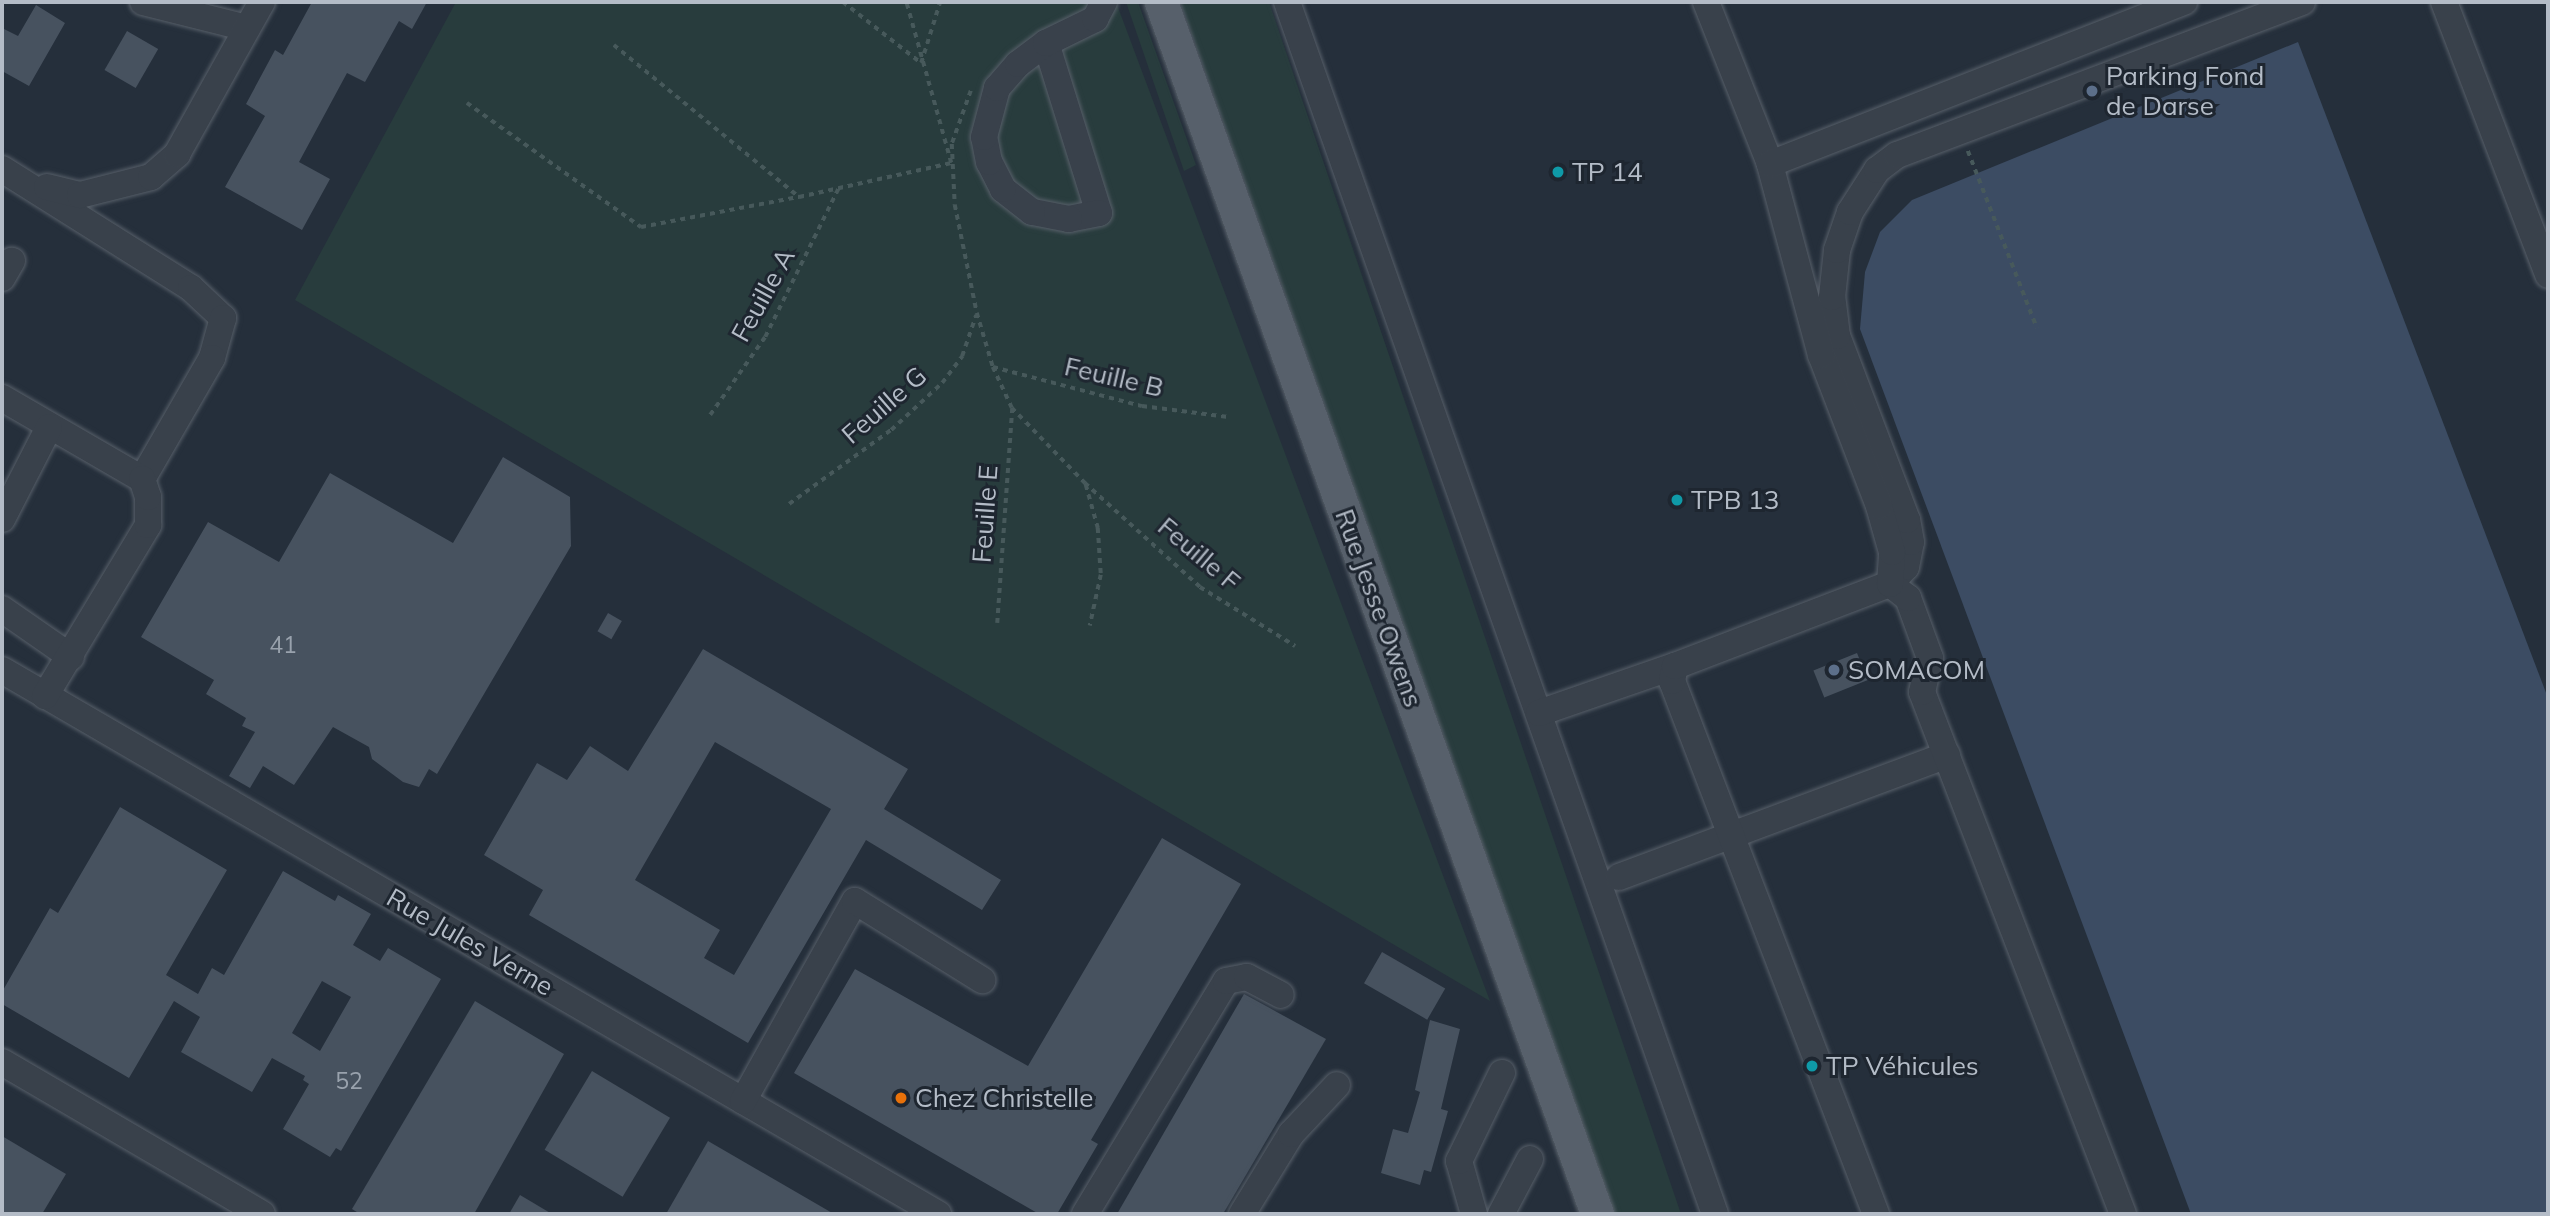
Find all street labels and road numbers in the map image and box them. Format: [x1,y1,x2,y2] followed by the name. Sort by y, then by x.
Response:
[725,243,801,347] street label: Feuille A
[1062,351,1166,403] street label: Feuille B
[835,360,933,450] street label: Feuille G
[966,464,1004,564] street label: Feuille E
[1329,505,1429,711] street label: Rue Jesse Owens
[1152,511,1246,597] street label: Feuille F
[381,882,559,1002] street label: Rue Jules Verne

